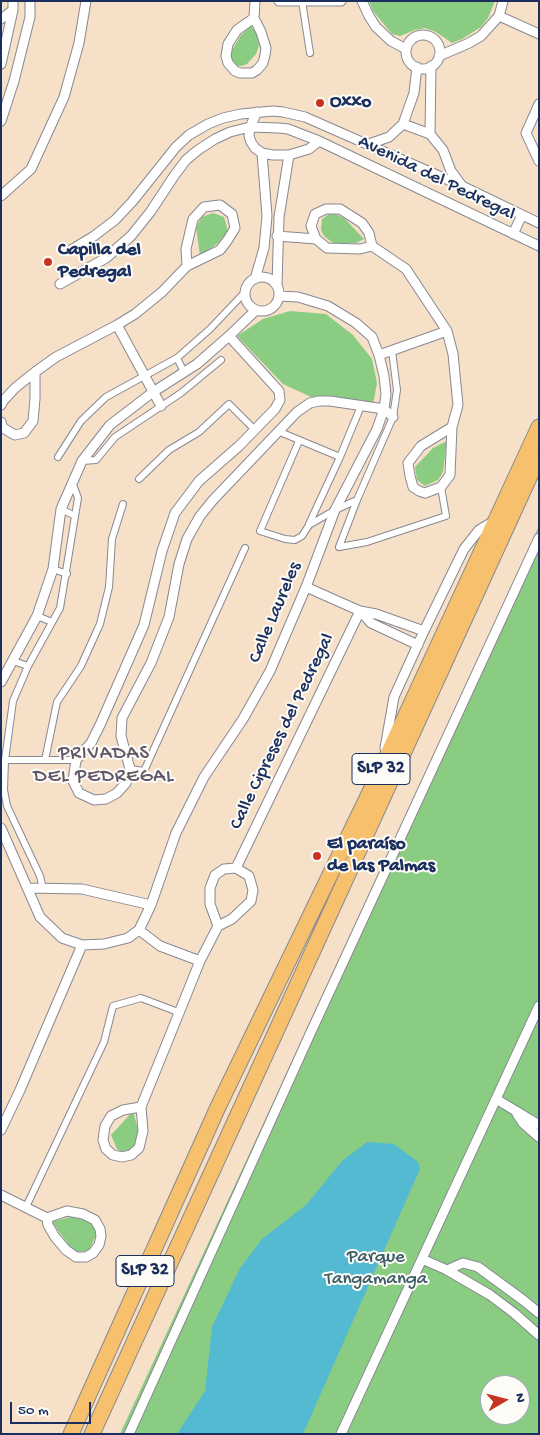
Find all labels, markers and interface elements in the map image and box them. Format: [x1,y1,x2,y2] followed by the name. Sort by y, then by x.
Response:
[330,92,371,114] place label: Oxxo
[314,97,326,109] marker: Oxxo
[354,131,518,227] street label: Avenida del Pedregal
[58,240,141,284] place label: Capilla del Pedregal
[42,256,54,268] marker: Capilla del Pedregal
[245,559,307,667] street label: Calle Laureles
[226,630,340,834] street label: Calle Cipreses del Pedregal
[32,743,176,790] district label: PRIVADAS DEL PEDREGAL
[352,754,410,784] road number: SLP 32
[327,834,435,878] place label: El paraíso de las Palmas
[311,850,323,862] marker: El paraíso de las Palmas
[325,1247,427,1291] park label: Parque Tangamanga
[116,1256,174,1286] road number: SLP 32
[480,1375,530,1425] north arrow
[12,1392,94,1424] scale bar
[510,1392,528,1404] text: N
[18,1402,49,1420] text: 50 m

